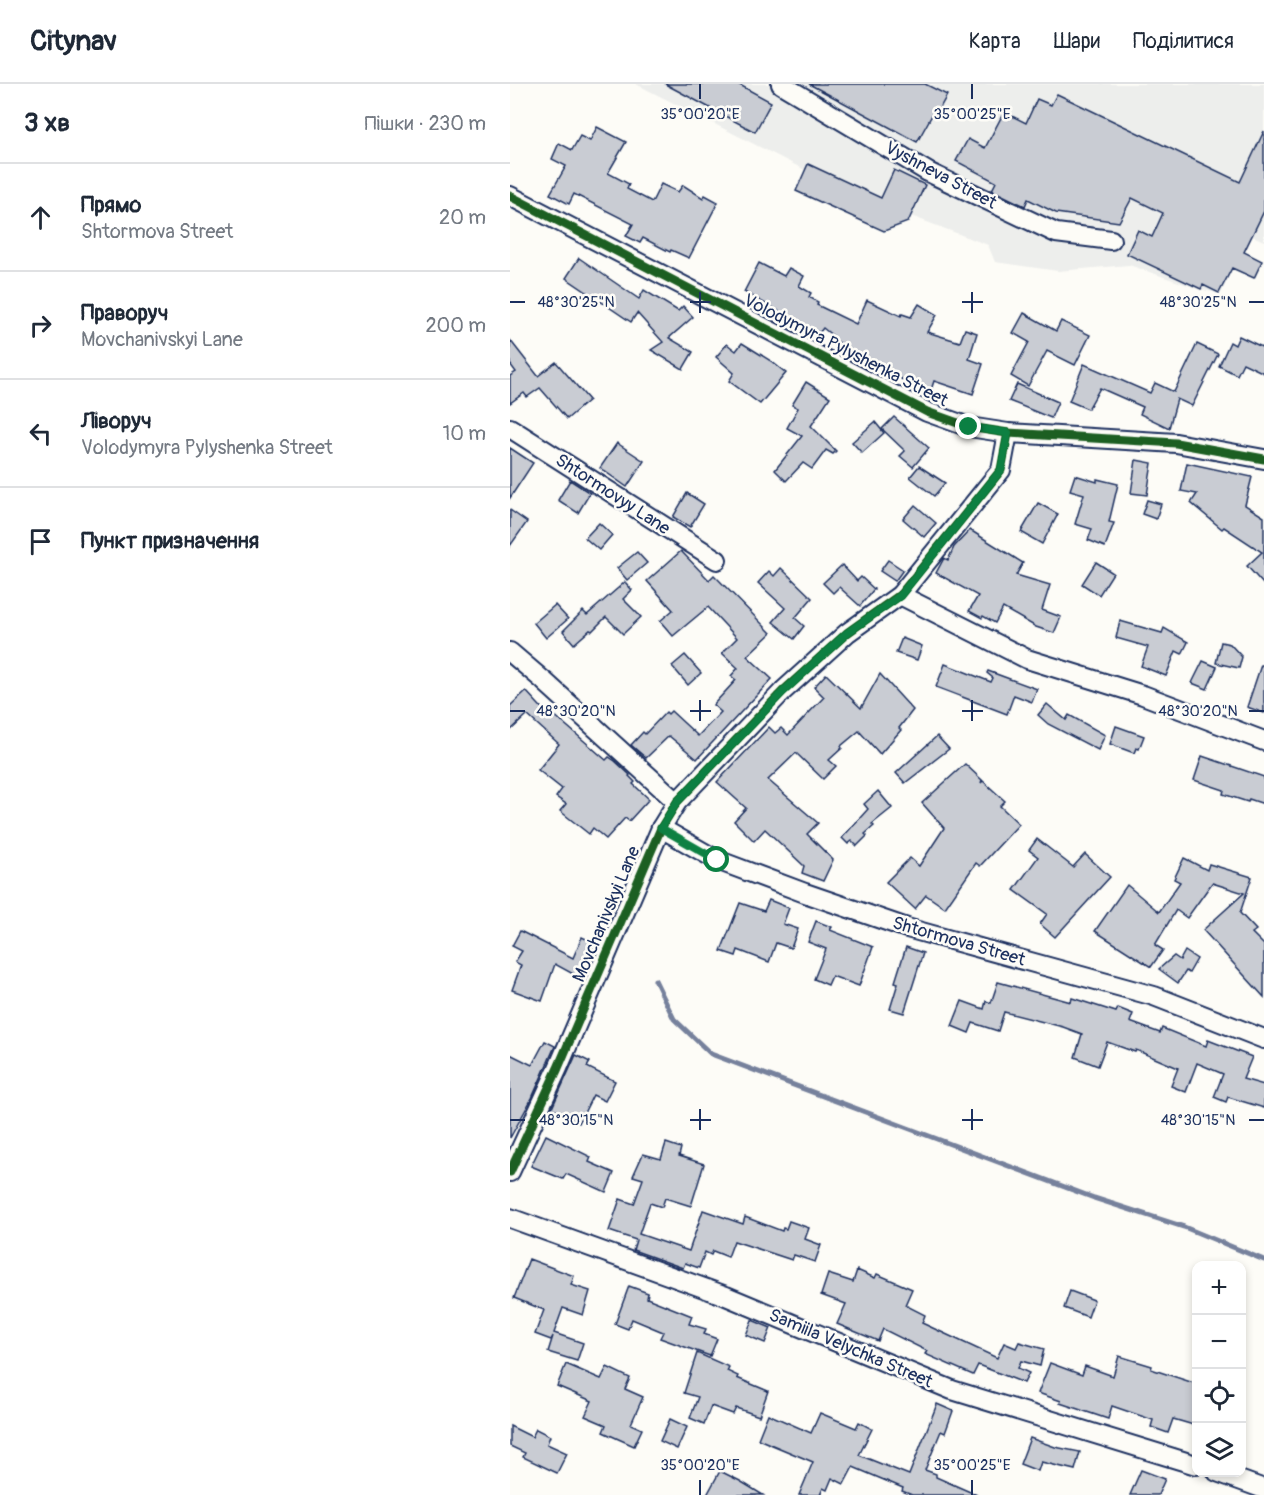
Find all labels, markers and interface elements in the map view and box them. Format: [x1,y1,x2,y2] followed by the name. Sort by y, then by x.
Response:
[30,24,117,59] text: Citynav
[969,28,1021,55] text: Карта
[1054,28,1100,55] text: Шари
[1133,28,1234,55] text: Поділитися
[660,105,740,124] text: 35°00'20"E
[934,105,1011,124] text: 35°00'25"E
[24,107,70,139] text: 3 хв
[364,111,486,136] text: Пішки · 230 m
[881,136,1001,215] street label: Vyshneva Street
[81,191,141,219] text: Прямо
[24,201,57,234] icon: ahead
[439,205,486,230] text: 20 m
[81,219,233,244] text: Shtormova Street
[740,289,953,412] street label: Volodymyra Pylyshenka Street
[537,293,615,312] text: 48°30'25"N
[1159,293,1237,312] text: 48°30'25"N
[81,299,168,327] text: Праворуч
[24,309,57,342] icon: right
[425,313,486,338] text: 200 m
[81,327,243,352] text: Movchanivskyi Lane
[81,407,152,435] text: Ліворуч
[955,413,981,439] route end
[24,417,57,450] icon: left
[442,421,486,446] text: 10 m
[81,435,333,460] text: Volodymyra Pylyshenka Street
[551,449,675,540] street label: Shtormovyy Lane
[24,525,57,558] icon: arrive
[81,527,259,555] text: Пункт призначення
[536,702,616,721] text: 48°30'20"N
[1158,702,1238,721] text: 48°30'20"N
[567,843,646,986] street label: Movchanivskyi Lane
[703,846,729,872] route start
[890,912,1029,972] street label: Shtormova Street
[539,1111,613,1130] text: 48°30'15"N
[1161,1111,1235,1130] text: 48°30'15"N
[1192,1261,1246,1477] map controls
[1192,1261,1246,1315] button: +
[765,1304,937,1394] street label: Samiila Velychka Street
[1192,1315,1246,1369] button: −
[1192,1369,1246,1423] button: locate
[1192,1423,1246,1477] button: layers
[660,1456,740,1475] text: 35°00'20"E
[934,1456,1011,1475] text: 35°00'25"E

